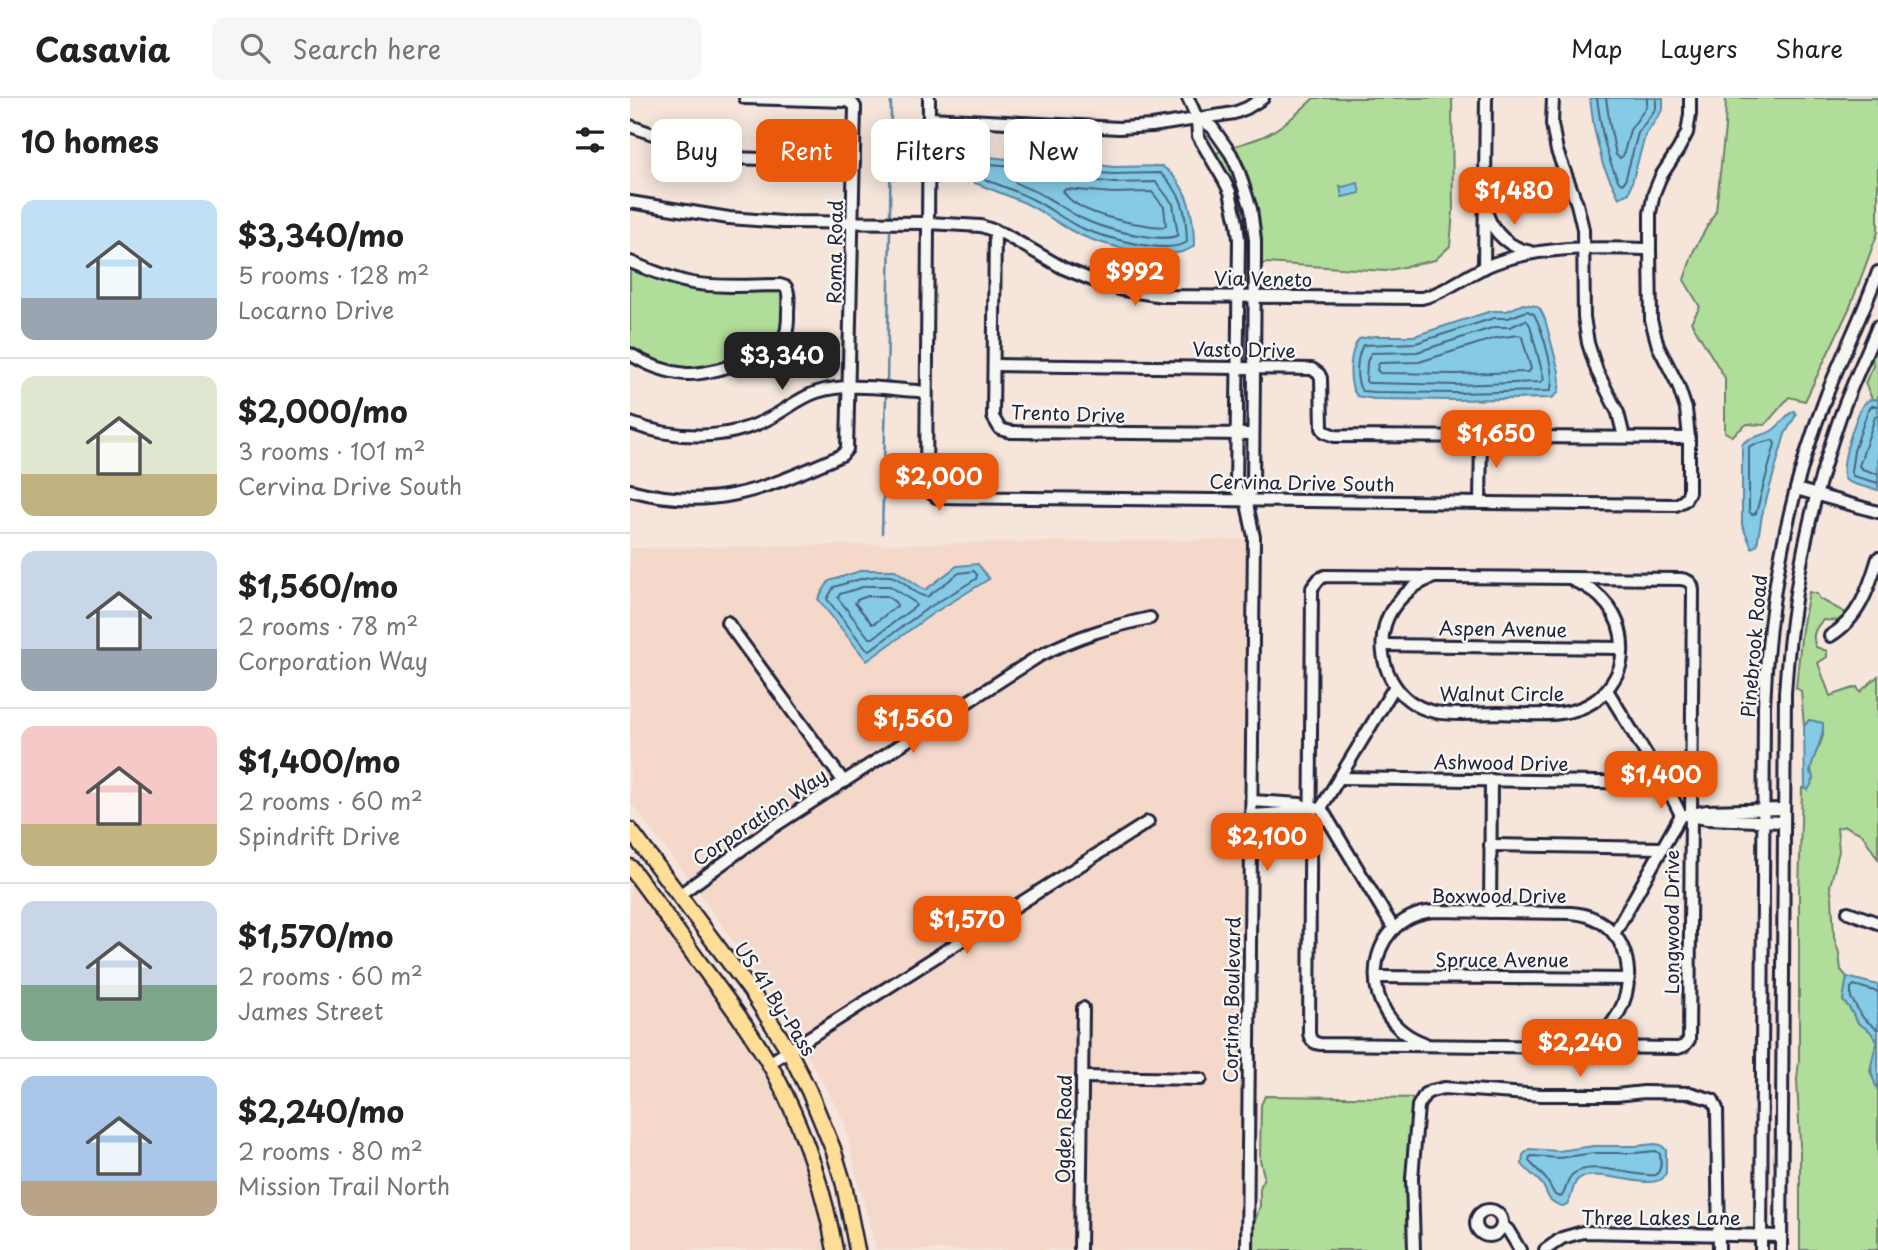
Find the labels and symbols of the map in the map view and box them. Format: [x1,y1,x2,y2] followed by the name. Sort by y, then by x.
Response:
[1457,167,1571,227] pin: $1,480
[819,200,849,304] street label: Roma Road
[1094,248,1176,308] pin: $992
[1214,263,1312,293] street label: Via Veneto
[725,332,839,392] pin: $3,340
[1192,334,1296,364] street label: Vasto Drive
[1010,397,1126,429] street label: Trento Drive
[1439,410,1553,470] pin: $1,650
[882,454,996,513] pin: $2,000
[1209,466,1395,498] street label: Cervina Drive South
[1733,573,1773,719] street label: Pinebrook Road
[1439,613,1567,643] street label: Aspen Avenue
[1439,679,1565,707] street label: Walnut Circle
[856,696,970,755] pin: $1,560
[1433,747,1569,777] street label: Ashwood Drive
[1604,752,1718,811] pin: $1,400
[687,761,832,872] street label: Corporation Way
[1210,814,1324,873] pin: $2,100
[1657,850,1685,994] street label: Longwood Drive
[1431,881,1567,909] street label: Boxwood Drive
[910,896,1024,956] pin: $1,570
[1216,916,1246,1083] street label: Cortina Boulevard
[728,936,823,1061] street label: US 41 By-Pass
[1435,945,1569,973] street label: Spruce Avenue
[1523,1020,1637,1079] pin: $2,240
[1048,1074,1078,1184] street label: Ogden Road
[1581,1203,1741,1231] street label: Three Lakes Lane

